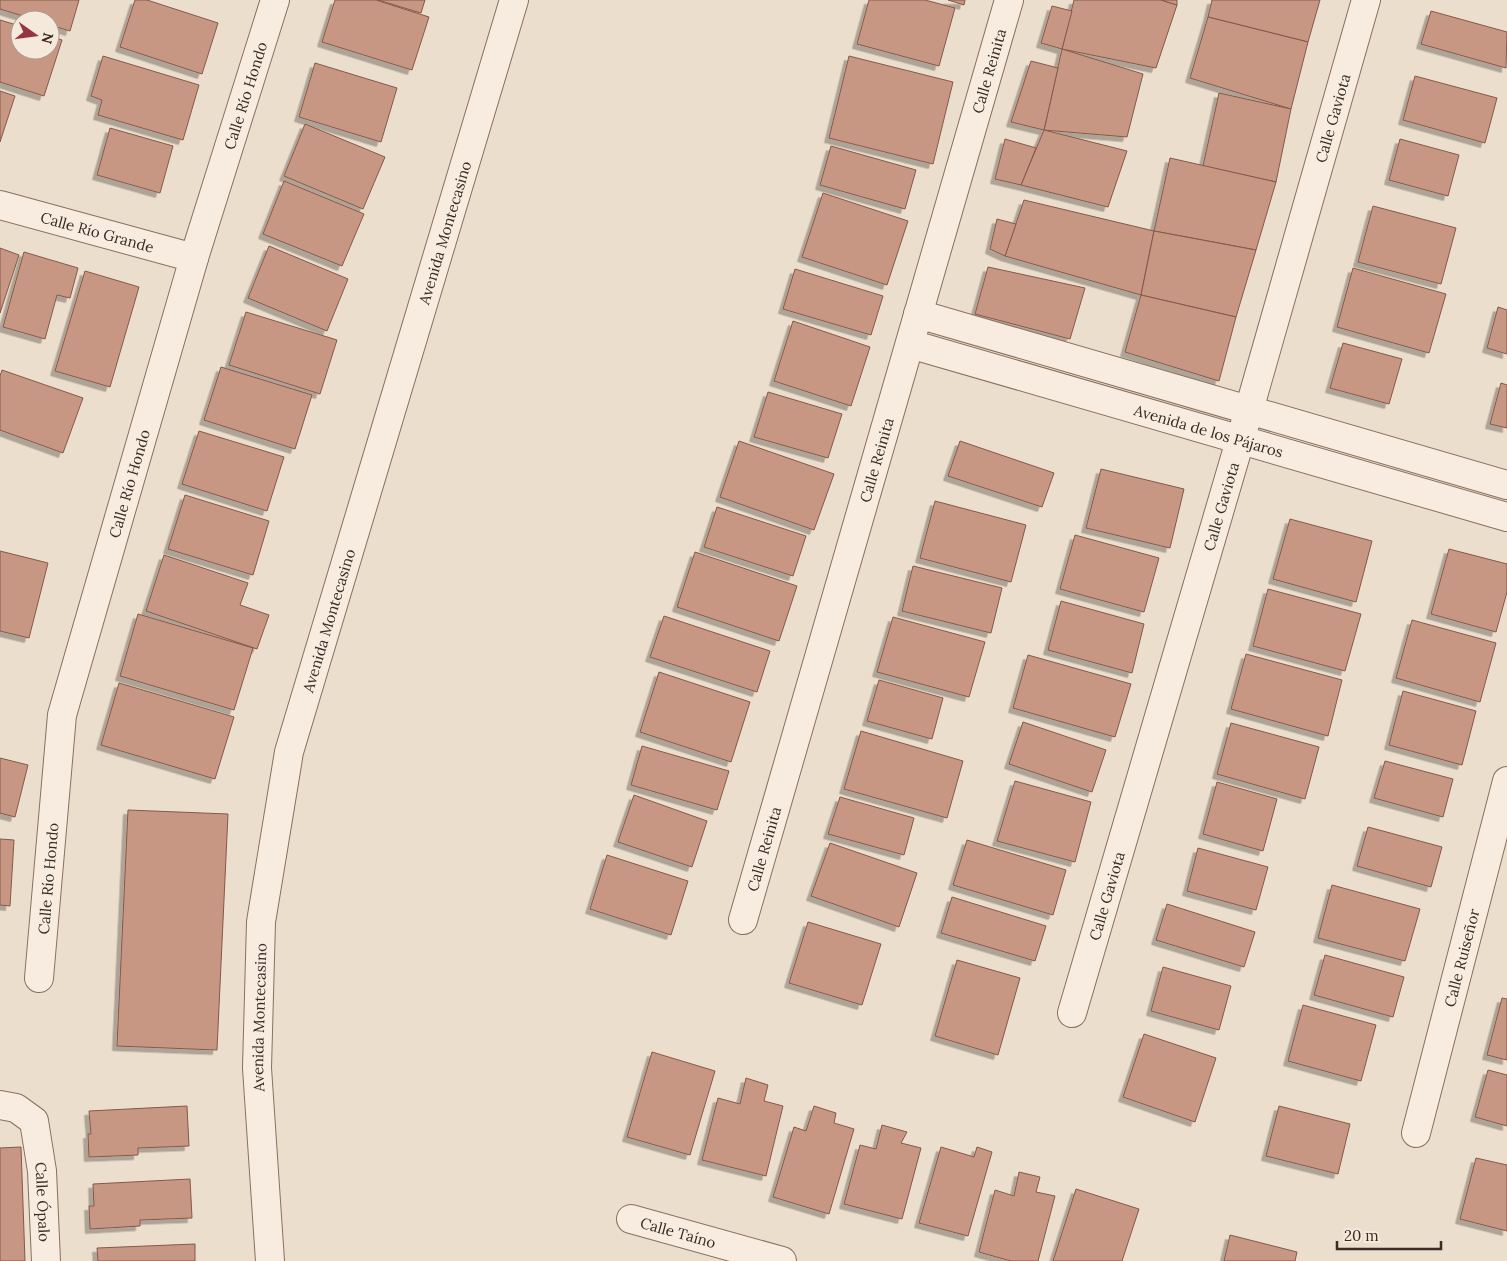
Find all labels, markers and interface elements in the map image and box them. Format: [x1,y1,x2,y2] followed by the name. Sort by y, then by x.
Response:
[10,10,60,60] north arrow
[967,26,1010,115] street label: Calle Reinita
[38,31,58,46] text: N
[219,39,271,152] street label: Calle Río Hondo
[1311,71,1354,165] street label: Calle Gaviota
[414,158,475,308] street label: Avenida Montecasino
[39,207,156,256] street label: Calle Río Grande
[1131,400,1285,461] street label: Avenida de los Pájaros
[855,415,897,504] street label: Calle Reinita
[104,427,154,540] street label: Calle Río Hondo
[1199,459,1243,553] street label: Calle Gaviota
[298,546,359,696] street label: Avenida Montecasino
[742,804,785,894] street label: Calle Reinita
[33,822,62,935] street label: Calle Río Hondo
[1084,849,1128,943] street label: Calle Gaviota
[1440,906,1483,1009] street label: Calle Ruiseñor
[247,943,270,1093] street label: Avenida Montecasino
[31,1160,55,1242] street label: Calle Ópalo
[638,1213,718,1252] street label: Calle Taíno
[1337,1218,1441,1250] scale bar
[1344,1226,1379,1245] text: 20 m

